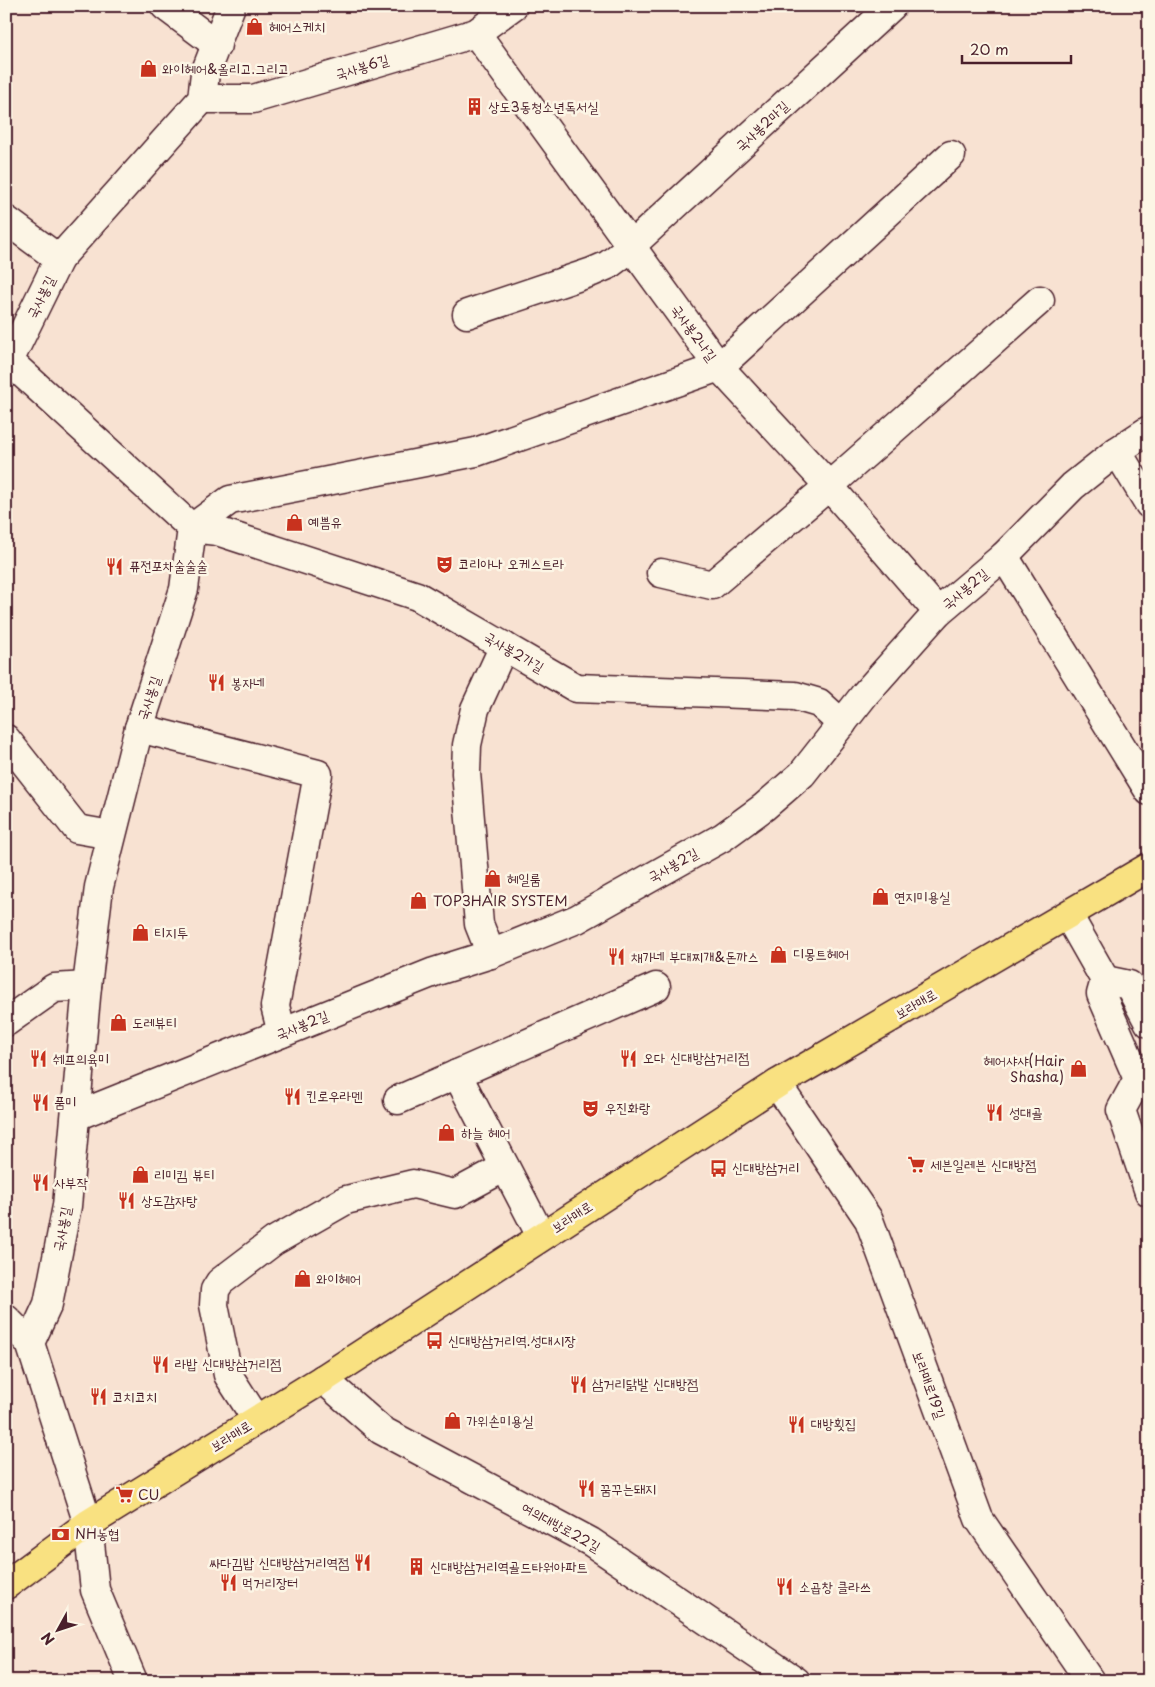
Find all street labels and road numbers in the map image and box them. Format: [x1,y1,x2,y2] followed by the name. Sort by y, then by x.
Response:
[333,48,392,85] street label: 국사봉6길
[730,95,794,156] street label: 국사봉2마길
[21,271,60,322] street label: 국사봉길
[666,300,723,366] street label: 국사봉2나길
[937,562,993,614] street label: 국사봉2길
[480,626,549,678] street label: 국사봉2가길
[132,672,166,723] street label: 국사봉길
[644,842,703,887] street label: 국사봉2길
[891,983,941,1024] street label: 보라매로
[272,1004,332,1045] street label: 국사봉2길
[547,1196,596,1238] street label: 보라매로
[47,1204,76,1253] street label: 국사봉길
[907,1348,952,1422] street label: 보라매로19길
[206,1415,255,1456] street label: 보라매로
[518,1496,605,1557] street label: 여의대방로22길

